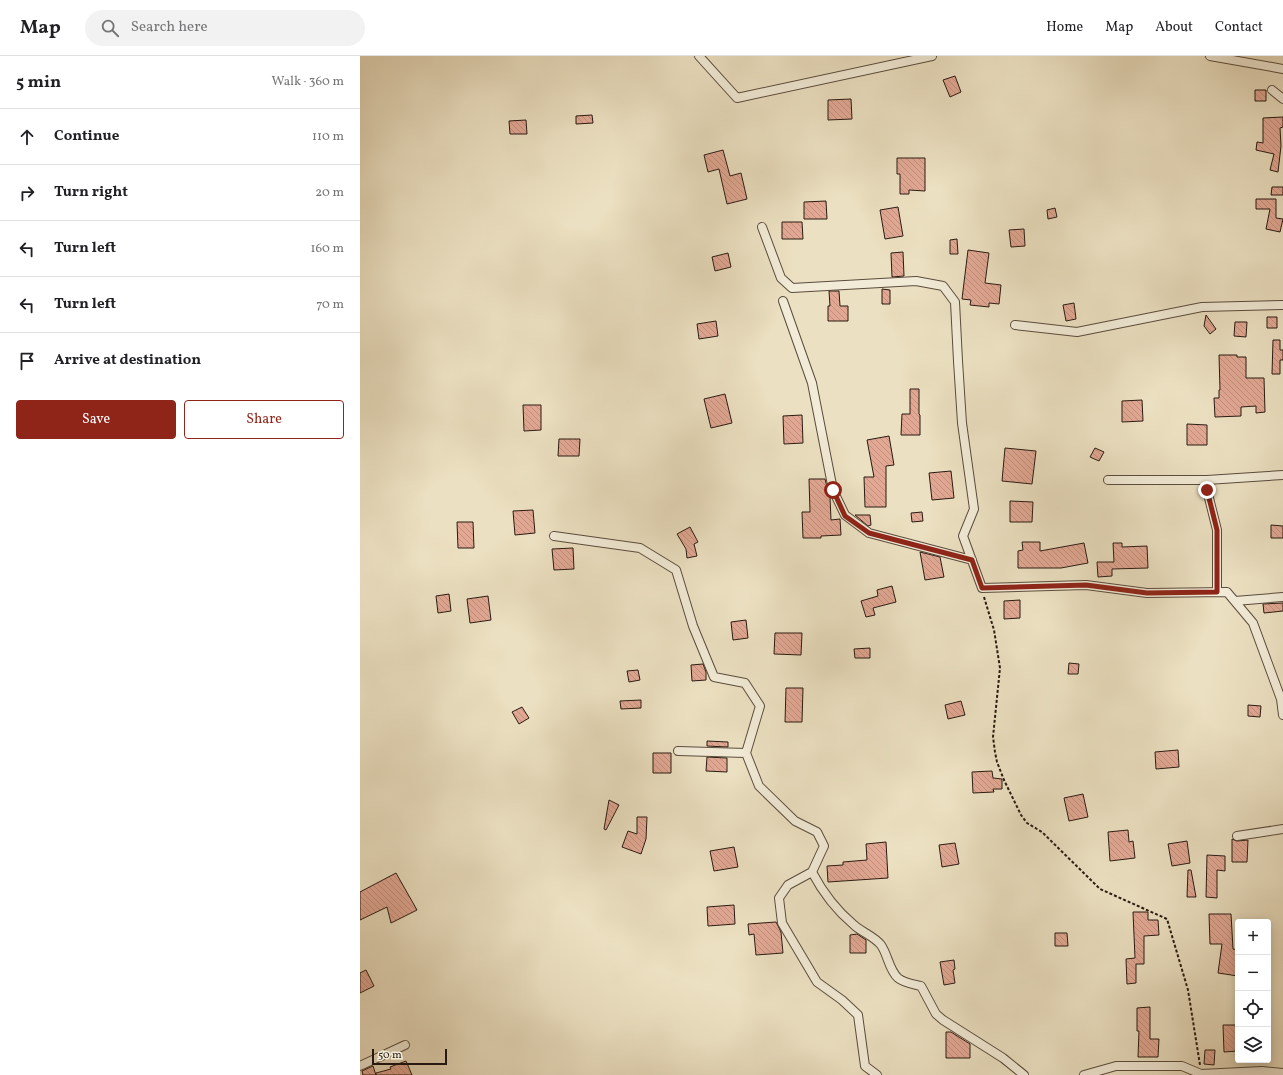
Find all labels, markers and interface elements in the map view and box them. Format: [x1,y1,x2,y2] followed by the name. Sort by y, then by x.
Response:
[85,10,365,46] search box
[20,15,61,41] text: Map
[99,17,121,39] icon: search
[131,17,208,38] text: Search here
[1046,18,1083,37] text: Home
[1105,18,1133,37] text: Map
[1155,18,1193,37] text: About
[1215,18,1263,37] text: Contact
[16,71,61,94] text: 5 min
[272,73,344,91] text: Walk · 360 m
[16,126,38,148] icon: ahead
[54,126,119,147] text: Continue
[312,128,344,146] text: 110 m
[16,182,38,204] icon: right
[54,182,128,203] text: Turn right
[315,184,344,202] text: 20 m
[16,238,38,260] icon: left
[54,238,116,259] text: Turn left
[310,240,344,258] text: 160 m
[16,294,38,316] icon: left
[54,294,116,315] text: Turn left
[316,296,344,314] text: 70 m
[16,350,38,372] icon: arrive
[54,350,201,371] text: Arrive at destination
[16,400,176,439] button: Save
[184,400,344,439] button: Share
[824,481,842,499] route start
[1198,481,1216,499] route end
[1235,919,1271,1063] map controls
[1235,919,1271,955] button: +
[1235,955,1271,991] button: −
[1235,991,1271,1027] button: locate
[1235,1027,1271,1063] button: layers
[372,1047,447,1066] scale bar
[378,1048,402,1063] text: 50 m

